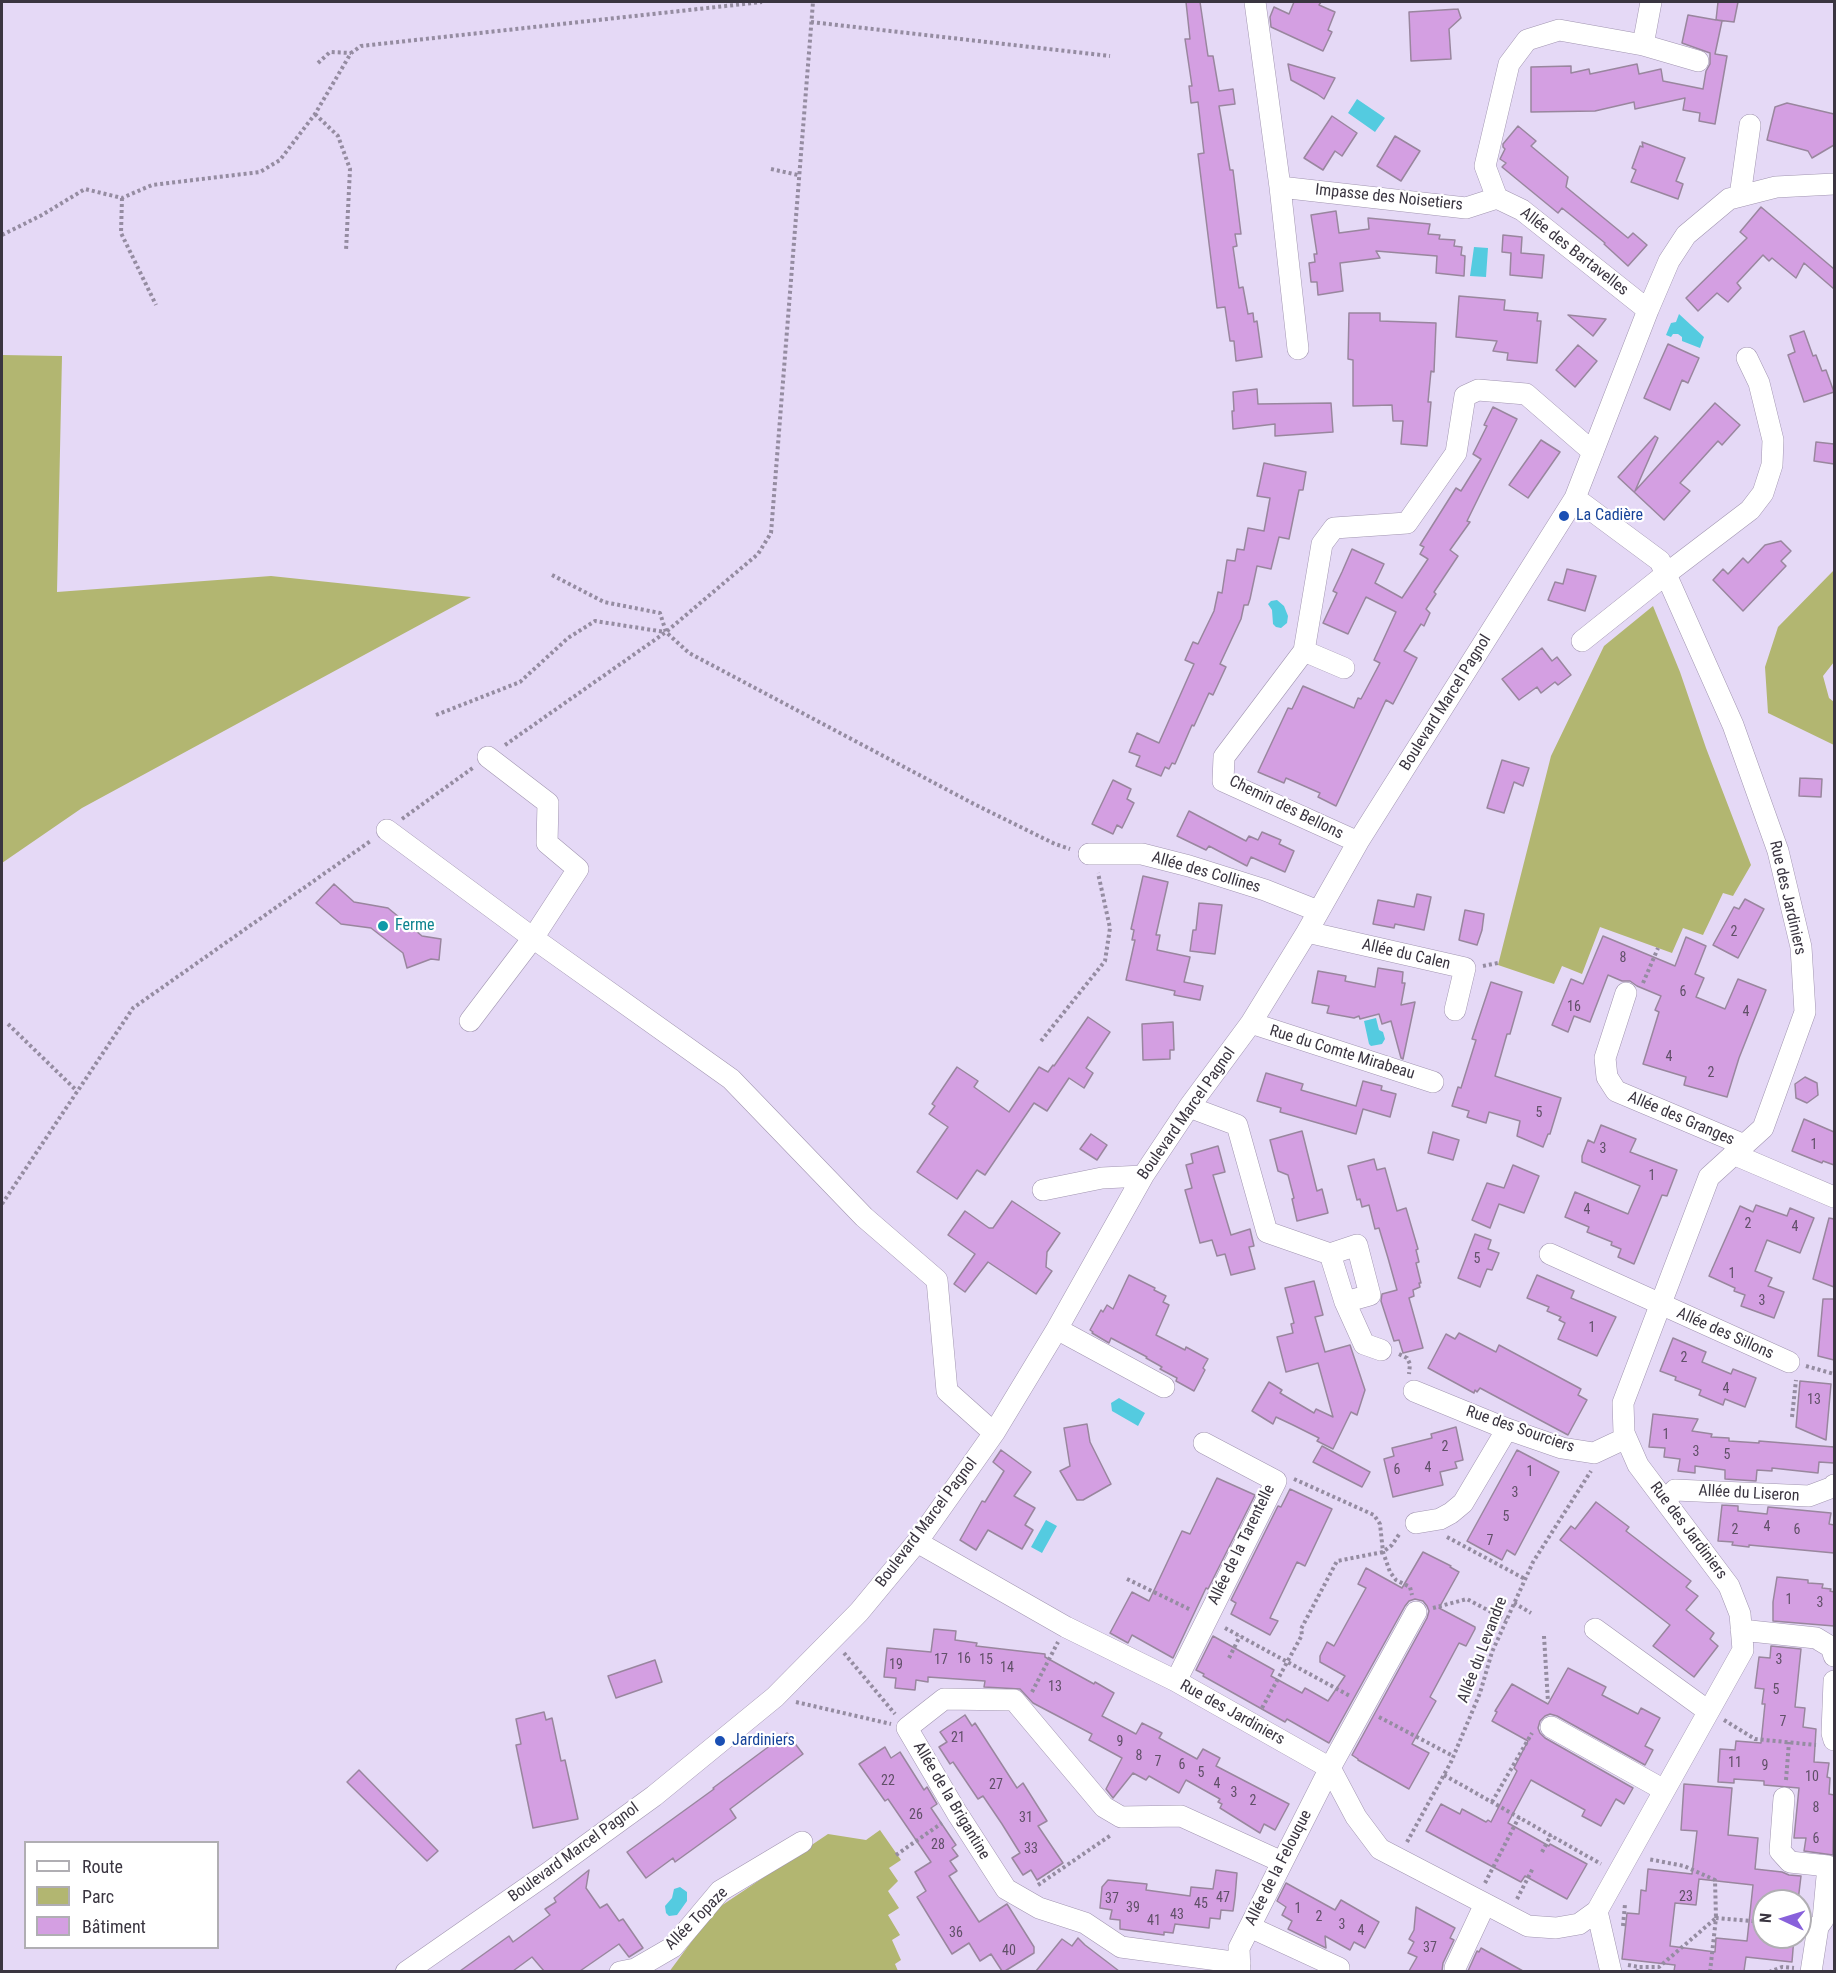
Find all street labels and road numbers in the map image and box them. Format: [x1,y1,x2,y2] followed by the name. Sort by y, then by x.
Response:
[1314,181,1464,215] street label: Impasse des Noisetiers
[1516,204,1632,300] street label: Allée des Bartavelles
[1396,631,1496,775] street label: Boulevard Marcel Pagnol
[1226,772,1346,844] street label: Chemin des Bellons
[1765,839,1809,957] street label: Rue des Jardiniers
[1149,848,1263,898] street label: Allée des Collines
[1360,935,1452,975] street label: Allée du Calen
[1267,1022,1417,1084] street label: Rue du Comte Mirabeau
[1134,1044,1240,1184] street label: Boulevard Marcel Pagnol
[1625,1088,1737,1150] street label: Allée des Granges
[1674,1304,1776,1364] street label: Allée des Sillons
[1463,1402,1577,1458] street label: Rue des Sourciers
[872,1455,982,1591] street label: Boulevard Marcel Pagnol
[1645,1479,1731,1583] street label: Rue des Jardiniers
[1205,1482,1279,1608] street label: Allée de la Tarentelle
[1698,1482,1800,1506] street label: Allée du Liseron
[1454,1594,1512,1706] street label: Allée du Levandre
[1176,1676,1288,1750] street label: Rue des Jardiniers
[908,1739,994,1863] street label: Allée de la Brigantine
[505,1799,643,1907] street label: Boulevard Marcel Pagnol
[1242,1807,1316,1929] street label: Allée de la Felouque
[662,1884,732,1954] street label: Allée Topaze

